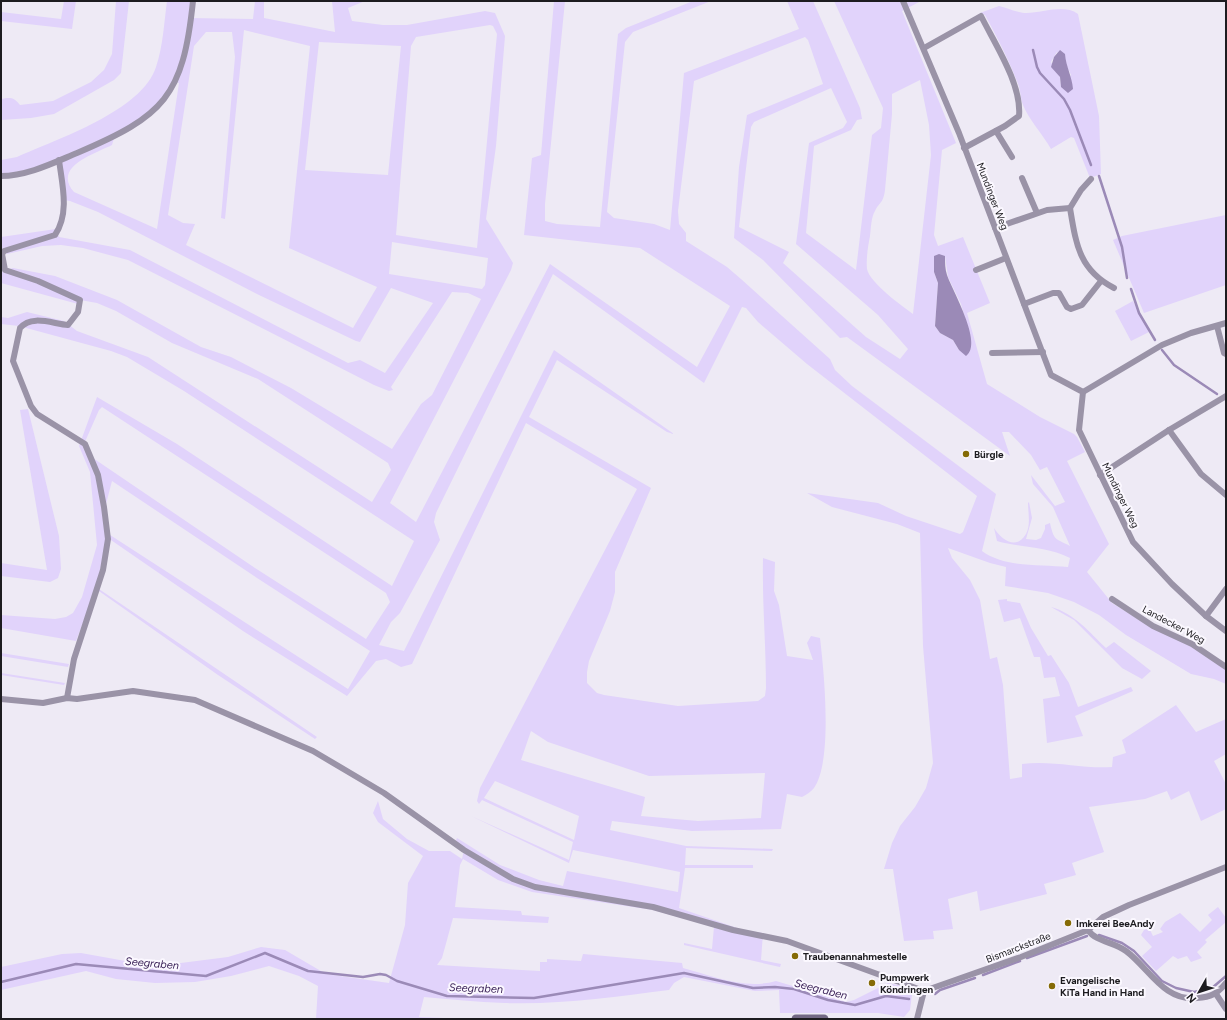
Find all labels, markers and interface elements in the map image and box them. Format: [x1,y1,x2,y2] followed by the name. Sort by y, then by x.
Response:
[974,161,1011,232] street label: Mundinger Weg
[974,448,1004,461] place label: Bürgle
[961,449,971,459] marker: Bürgle
[1099,460,1142,530] street label: Mundinger Weg
[1140,602,1207,646] street label: Landecker Weg
[1076,917,1155,930] place label: Imkerei BeeAndy
[1063,918,1073,928] marker: Imkerei BeeAndy
[984,929,1053,966] street label: Bismarckstraße
[803,950,907,963] place label: Traubenannahmestelle
[790,951,800,961] marker: Traubenannahmestelle
[124,955,179,972] water label: Seegraben
[880,971,933,996] place label: Pumpwerk Köndringen
[1179,972,1219,1012] north arrow
[1060,974,1144,999] place label: Evangelische KiTa Hand in Hand
[793,977,849,1002] water label: Seegraben
[867,978,877,988] marker: Pumpwerk Köndringen
[449,981,503,996] water label: Seegraben
[1047,981,1057,991] marker: Evangelische KiTa Hand in Hand
[1184,991,1199,1005] text: N

